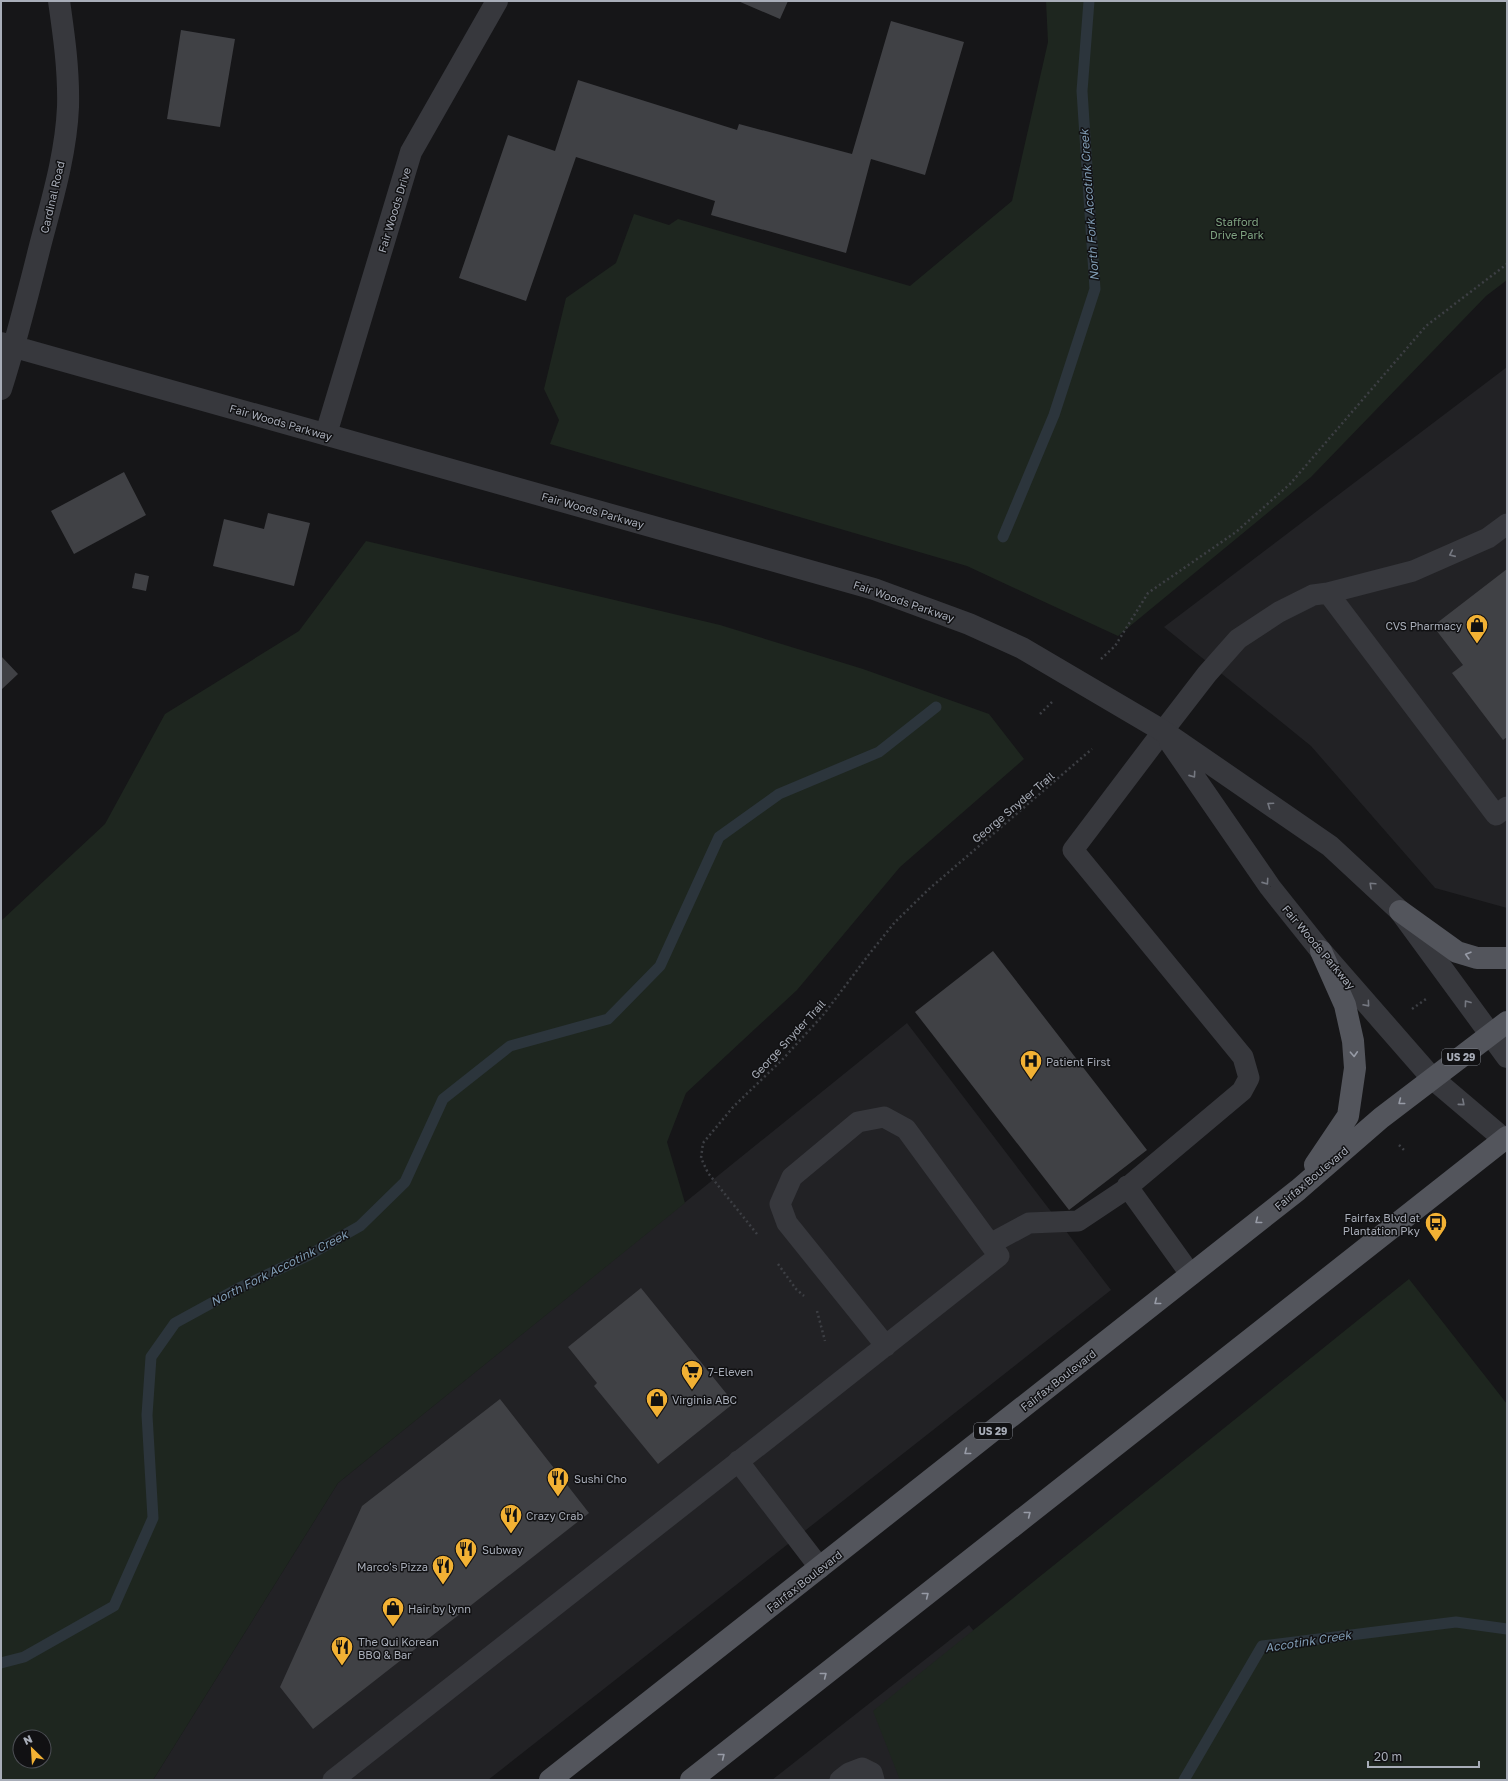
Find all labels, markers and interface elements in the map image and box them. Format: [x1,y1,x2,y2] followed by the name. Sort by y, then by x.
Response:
[1076,128,1102,281] water label: North Fork Accotink Creek
[37,160,67,234] street label: Cardinal Road
[375,166,413,254] street label: Fair Woods Drive
[1210,215,1264,241] park label: Stafford Drive Park
[228,401,334,443] street label: Fair Woods Parkway
[540,489,646,531] street label: Fair Woods Parkway
[1449,549,1456,557] one-way arrow
[852,578,956,624] street label: Fair Woods Parkway
[1464,612,1490,645] shop icon: CVS Pharmacy
[1385,619,1462,632] place label: CVS Pharmacy
[969,769,1057,845] street label: George Snyder Trail
[1188,770,1195,777] one-way arrow
[1267,802,1274,810] one-way arrow
[1261,877,1268,884] one-way arrow
[1369,882,1377,890] one-way arrow
[1280,902,1358,992] street label: Fair Woods Parkway
[1465,951,1472,960] one-way arrow
[748,996,828,1081] street label: George Snyder Trail
[1362,999,1369,1006] one-way arrow
[1465,1001,1472,1008] one-way arrow
[1018,1048,1044,1081] hospital icon: Patient First
[1442,1049,1480,1065] road number: US 29
[1349,1051,1358,1057] one-way arrow
[1046,1055,1111,1068] place label: Patient First
[1399,1097,1406,1104] one-way arrow
[1457,1099,1465,1106] one-way arrow
[1272,1143,1350,1213] street label: Fairfax Boulevard
[1423,1210,1449,1243] bus stop icon: Fairfax Blvd at Plantation Pky
[1343,1211,1420,1237] place label: Fairfax Blvd at Plantation Pky
[1256,1217,1263,1224] one-way arrow
[208,1226,351,1309] water label: North Fork Accotink Creek
[1154,1297,1161,1304] one-way arrow
[1018,1347,1098,1413] street label: Fairfax Boulevard
[679,1358,705,1391] supermarket icon: 7-Eleven
[708,1365,753,1378] place label: 7-Eleven
[644,1386,670,1419] shop icon: Virginia ABC
[672,1393,737,1406] place label: Virginia ABC
[974,1423,1012,1439] road number: US 29
[964,1447,971,1454] one-way arrow
[545,1465,571,1498] restaurant icon: Sushi Cho
[574,1472,627,1485] place label: Sushi Cho
[498,1502,524,1535] restaurant icon: Crazy Crab
[526,1509,583,1522] place label: Crazy Crab
[1024,1512,1031,1519] one-way arrow
[453,1536,479,1569] restaurant icon: Subway
[482,1543,523,1556] place label: Subway
[764,1548,844,1614] street label: Fairfax Boulevard
[430,1553,456,1586] restaurant icon: Marco's Pizza
[357,1560,428,1573] place label: Marco's Pizza
[922,1593,929,1600] one-way arrow
[380,1595,406,1628] shop icon: Hair by lynn
[408,1602,471,1615] place label: Hair by lynn
[1264,1627,1353,1655] water label: Accotink Creek
[329,1634,355,1667] restaurant icon: The Qui Korean BBQ & Bar
[358,1635,439,1661] place label: The Qui Korean BBQ & Bar
[819,1673,826,1680] one-way arrow
[12,1729,52,1769] north arrow
[21,1732,34,1747] text: N
[1368,1743,1479,1769] scale bar
[1374,1749,1402,1764] text: 20 m
[717,1754,724,1761] one-way arrow

